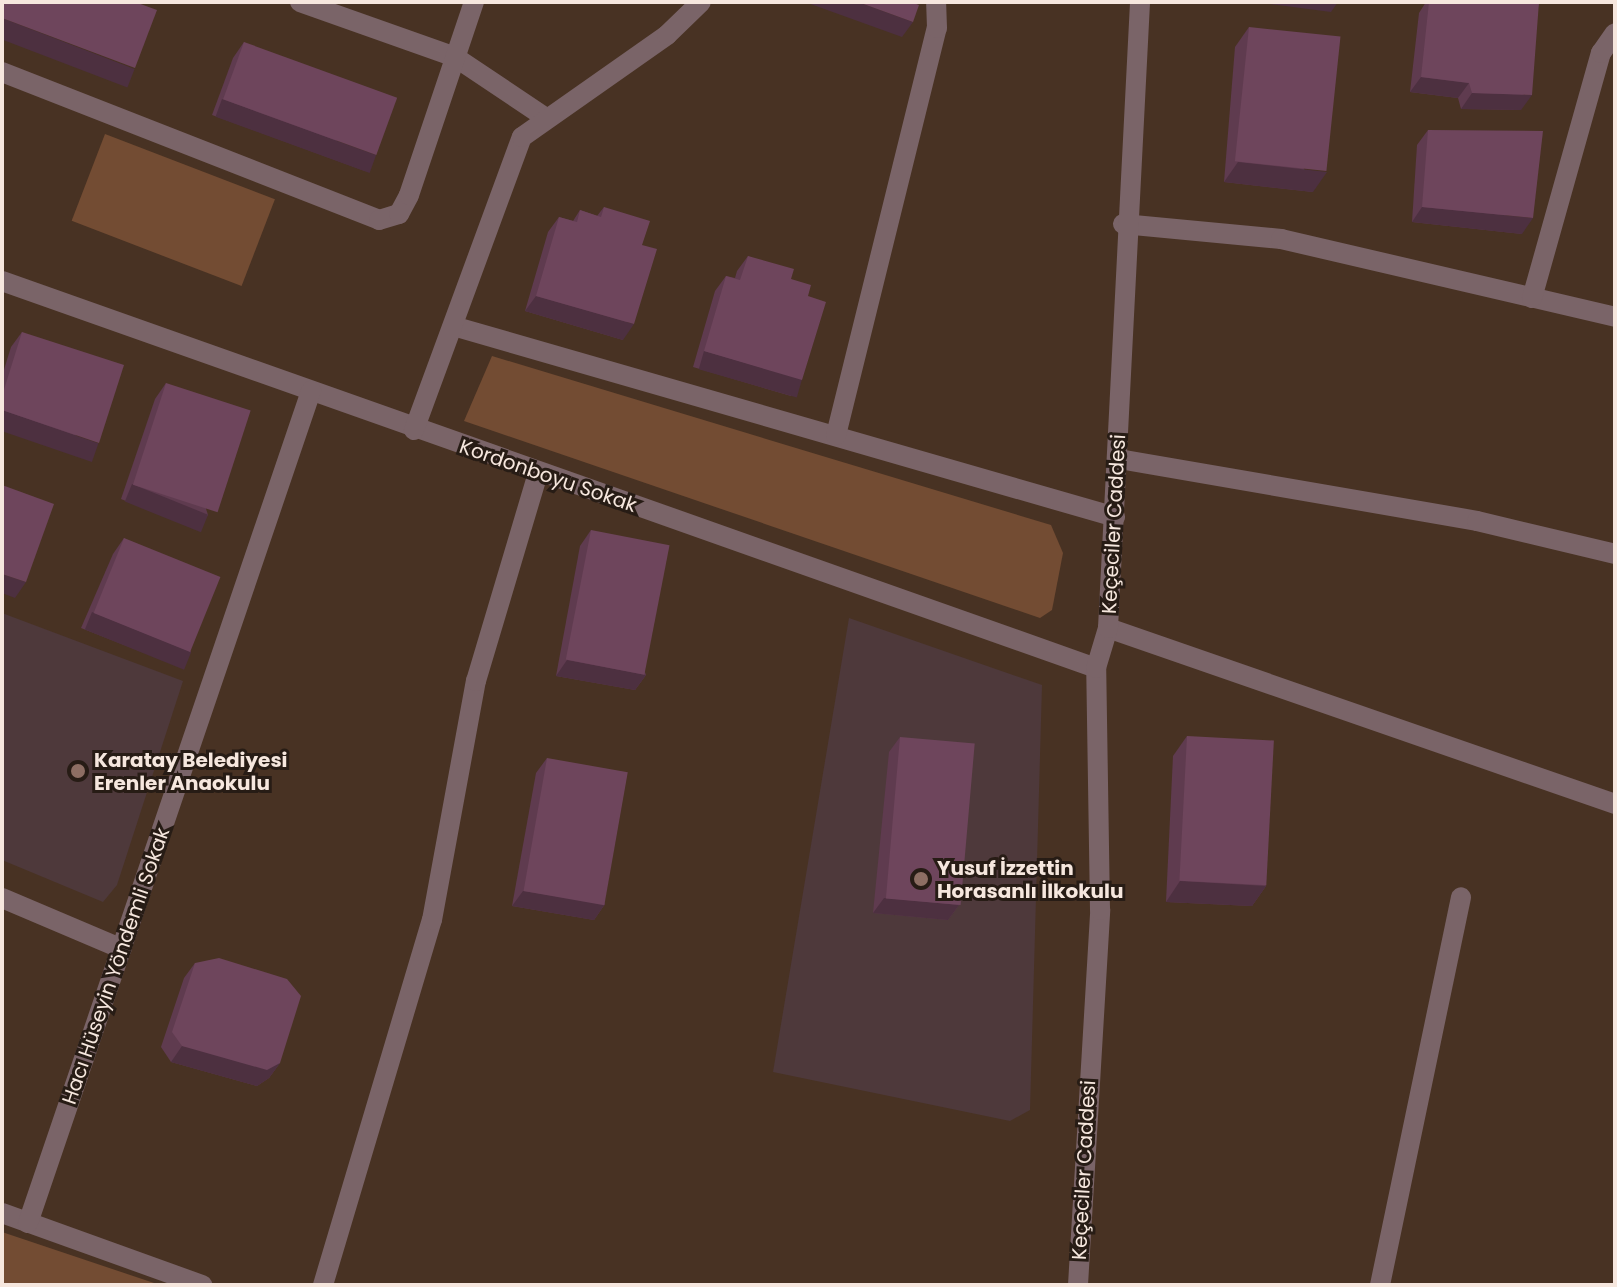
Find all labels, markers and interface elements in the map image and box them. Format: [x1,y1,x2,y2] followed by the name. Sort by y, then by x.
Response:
[456,434,640,518] street label: Kordonboyu Sokak
[1097,434,1131,614] street label: Keçeciler Caddesi
[94,748,287,795] place label: Karatay Belediyesi Erenler Anaokulu
[69,762,87,780] marker: Karatay Belediyesi Erenler Anaokulu
[57,824,175,1108] street label: Hacı Hüseyin Yöndemli Sokak
[937,856,1123,903] place label: Yusuf İzzettin Horasanlı İlkokulu
[912,870,930,888] marker: Yusuf İzzettin Horasanlı İlkokulu
[1067,1080,1101,1260] street label: Keçeciler Caddesi

